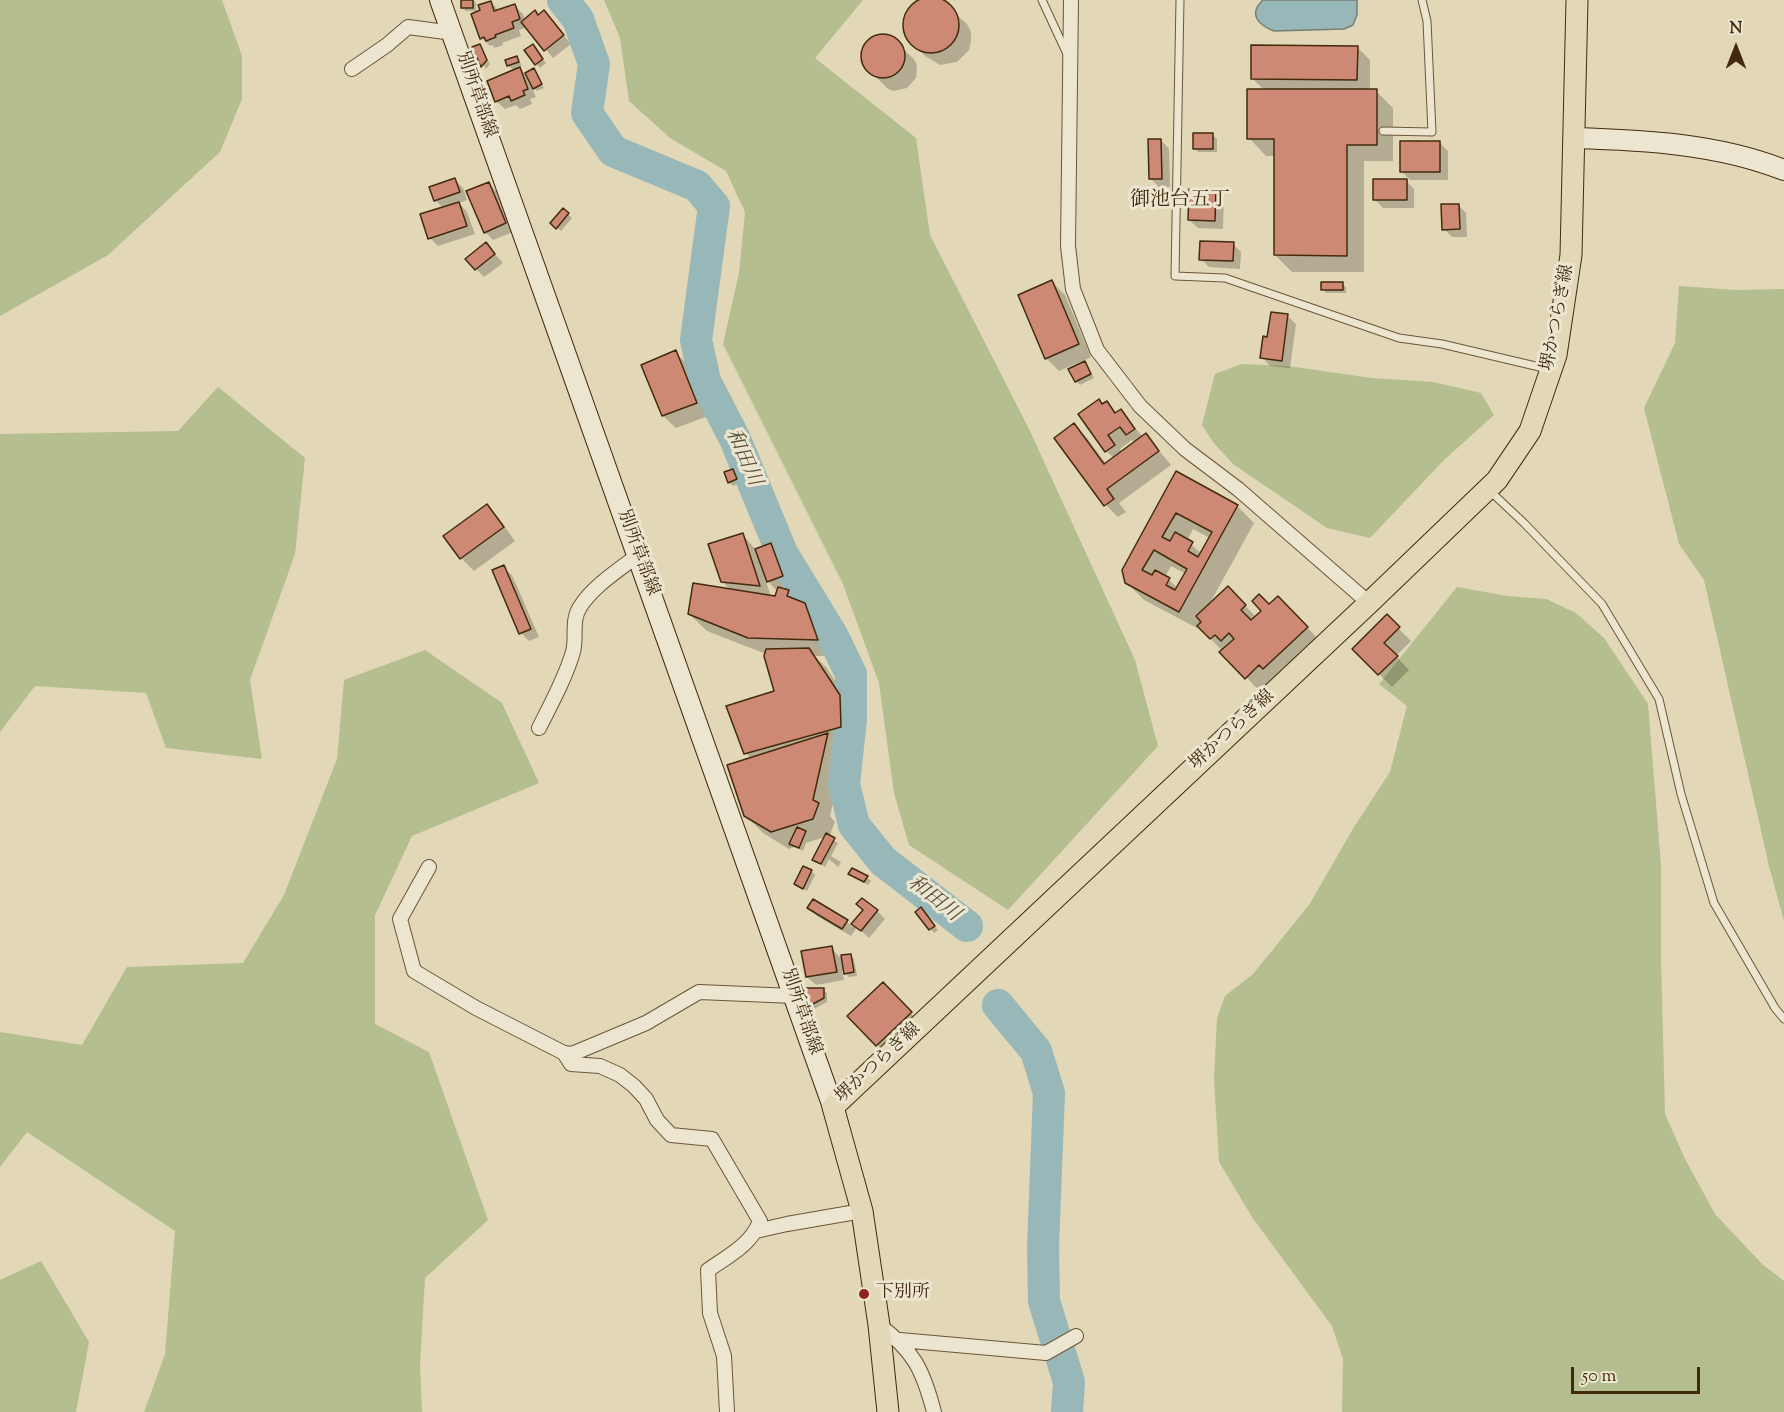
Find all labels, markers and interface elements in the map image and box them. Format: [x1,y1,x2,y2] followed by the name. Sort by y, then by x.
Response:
[1706,18,1766,78] north arrow
[1730,18,1742,41] text: N
[450,49,500,141] street label: 別所草部線
[1130,190,1230,214] district label: 御池台五丁
[1538,263,1580,373] street label: 堺かつらぎ線
[719,426,765,490] water label: 和田川
[611,507,663,599] street label: 別所草部線
[1186,686,1280,776] street label: 堺かつらぎ線
[902,872,964,928] water label: 和田川
[775,966,825,1058] street label: 別所草部線
[832,1019,926,1109] street label: 堺かつらぎ線
[876,1283,930,1305] place label: 下別所
[857,1287,871,1301] marker: 下別所
[1574,1355,1703,1393] scale bar
[1582,1364,1616,1390] text: 50 m

